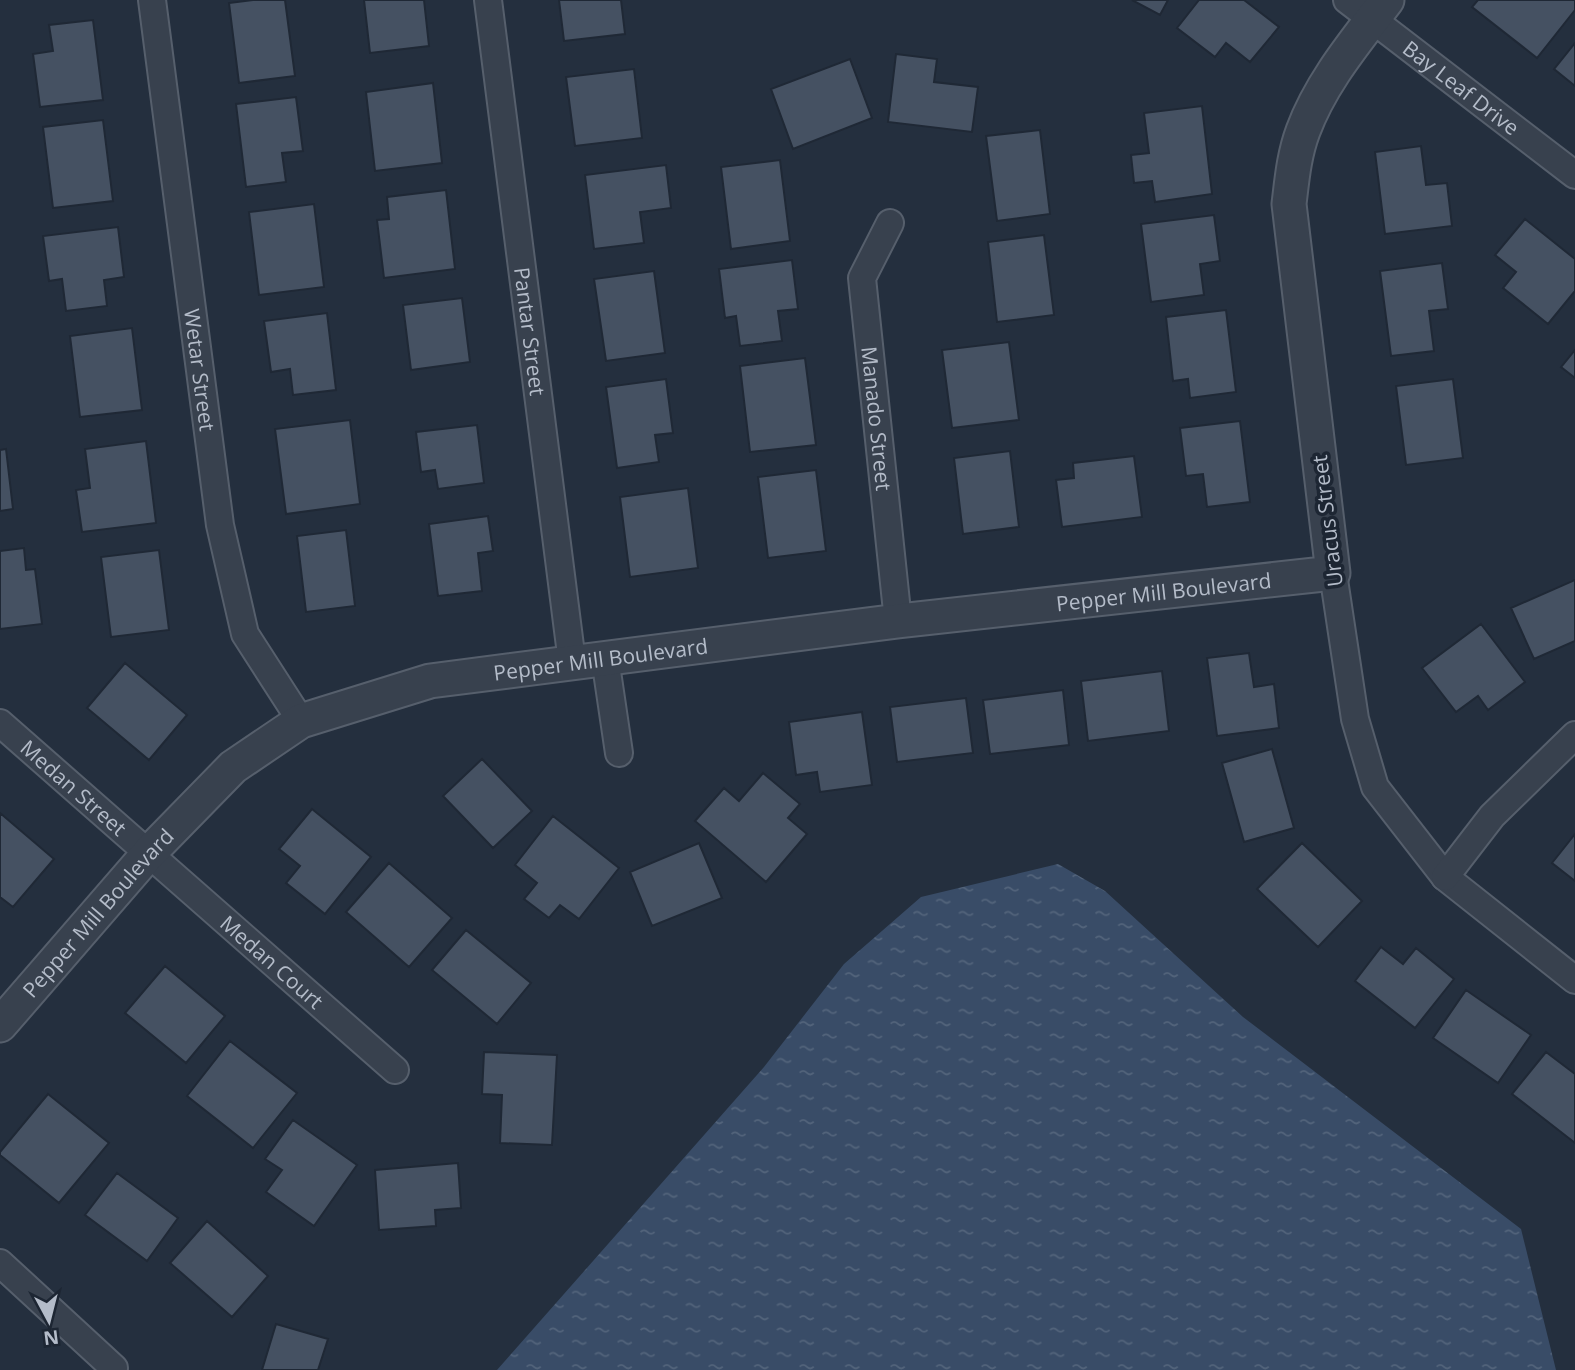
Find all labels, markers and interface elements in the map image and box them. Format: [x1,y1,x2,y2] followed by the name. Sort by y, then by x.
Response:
[1397,34,1525,141] street label: Bay Leaf Drive
[508,266,552,397] street label: Pantar Street
[178,307,222,433] street label: Wetar Street
[855,345,898,492] street label: Manado Street
[1305,453,1349,589] street label: Uracus Street
[1055,566,1273,617] street label: Pepper Mill Boulevard
[492,631,710,687] street label: Pepper Mill Boulevard
[15,734,133,842] street label: Medan Street
[16,822,180,1003] street label: Pepper Mill Boulevard
[214,909,329,1015] street label: Medan Court
[14,1286,84,1356] north arrow
[42,1324,60,1352] text: N

